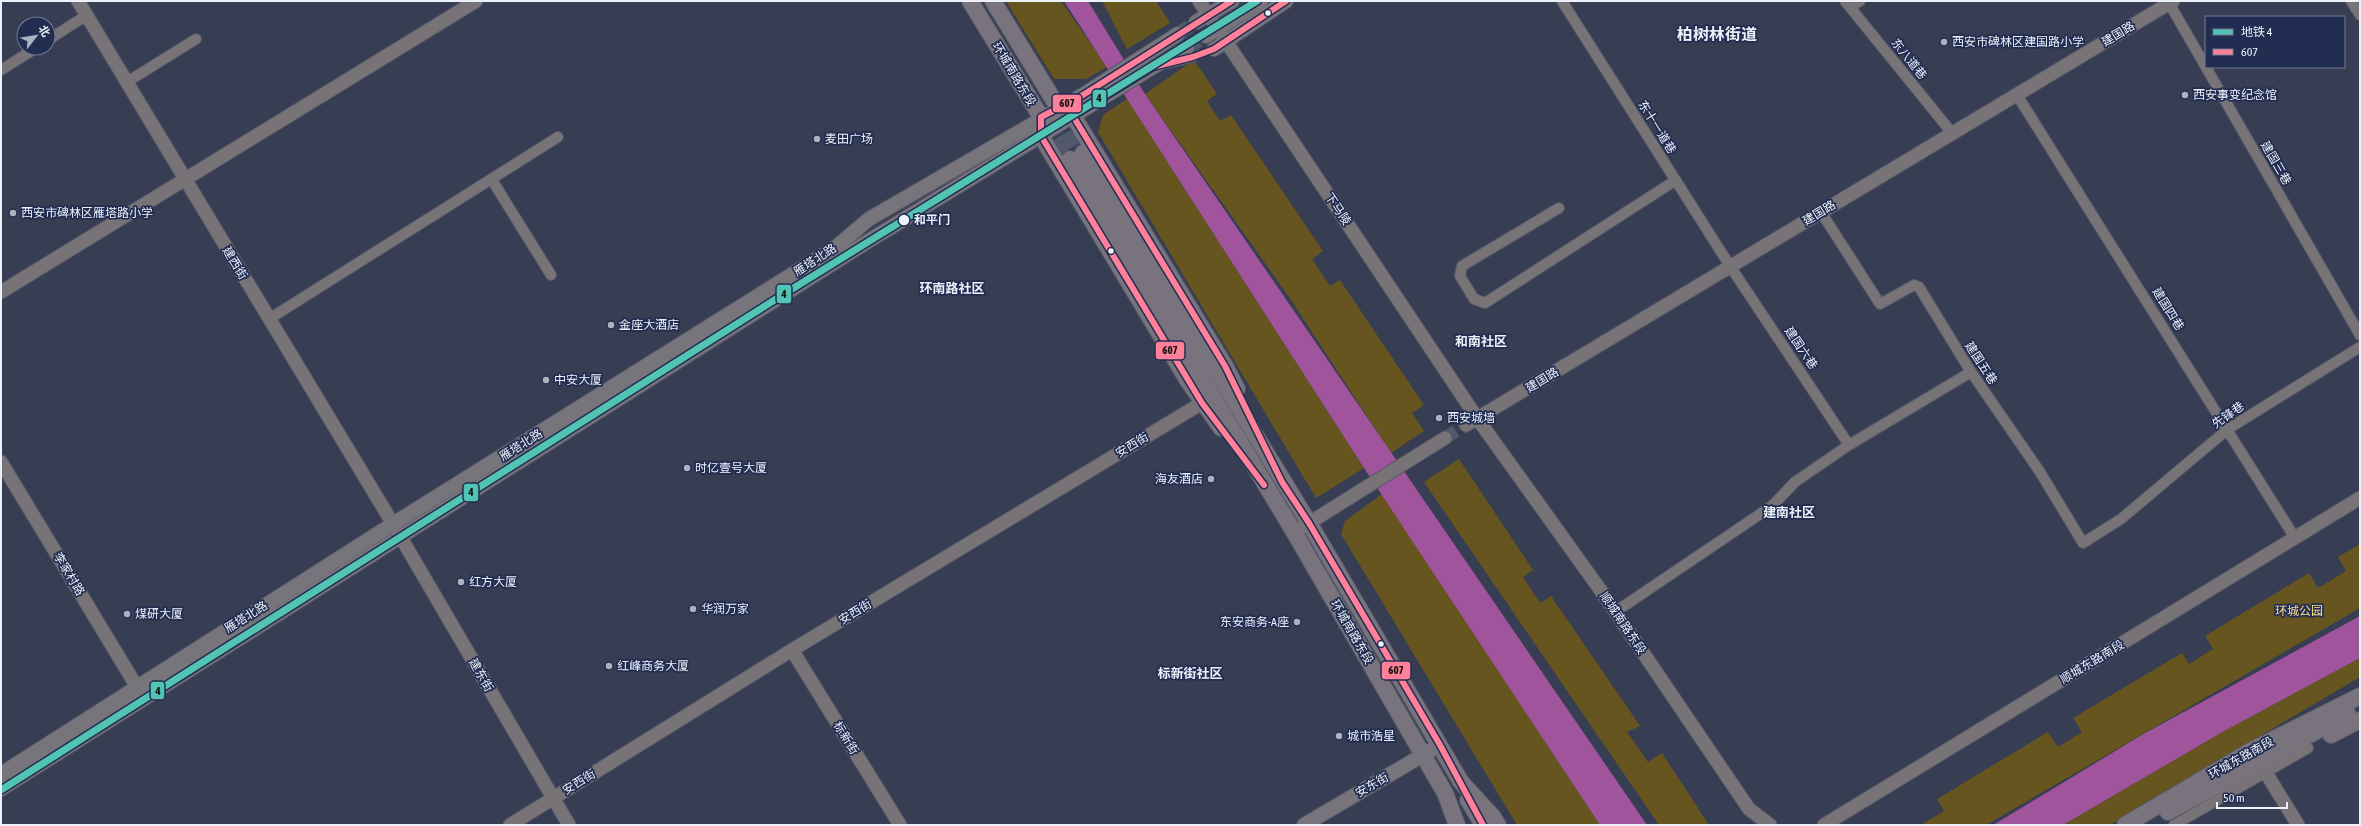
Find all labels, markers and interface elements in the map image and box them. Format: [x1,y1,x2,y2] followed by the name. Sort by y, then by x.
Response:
[1263,8,1273,18] unlabelled marker
[16,16,56,56] north arrow
[2205,16,2345,68] legend
[2099,19,2137,49] street label: 建国路
[37,23,53,39] text: 北
[1677,25,1757,43] district label: 柏树林街道
[2241,25,2273,39] text: 地铁 4
[1952,35,2084,49] place label: 西安市碑林区建国路小学
[1888,36,1930,82] street label: 东八道巷
[1939,37,1949,47] marker: 西安市碑林区建国路小学
[989,40,1039,108] street label: 环城南路东段
[2241,45,2258,59] text: 607
[2193,88,2277,102] place label: 西安事变纪念馆
[1092,89,1107,108] line badge: 4
[2180,90,2190,100] marker: 西安事变纪念馆
[1095,92,1102,104] text: 4
[1052,94,1082,113] line badge: 607
[1059,97,1075,109] text: 607
[1635,98,1679,156] street label: 东十一道巷
[825,132,873,146] place label: 麦田广场
[812,134,822,144] marker: 麦田广场
[2258,139,2294,187] street label: 建国三巷
[1322,190,1354,228] street label: 下马陵
[1800,198,1838,228] street label: 建国路
[21,206,153,220] place label: 西安市碑林区雁塔路小学
[8,208,18,218] marker: 西安市碑林区雁塔路小学
[897,213,911,227] marker: 和平门
[914,213,950,227] place label: 和平门
[791,241,839,279] street label: 雁塔北路
[220,244,250,282] street label: 建西街
[1106,246,1116,256] unlabelled marker
[919,281,985,296] district label: 环南路社区
[776,284,792,304] line badge: 4
[2149,285,2187,333] street label: 建国四巷
[780,288,787,300] text: 4
[619,318,679,332] place label: 金座大酒店
[606,320,616,330] marker: 金座大酒店
[1782,324,1820,372] street label: 建国六巷
[1455,334,1507,349] district label: 和南社区
[1962,339,2000,387] street label: 建国五巷
[1155,341,1185,360] line badge: 607
[1162,344,1178,356] text: 607
[1523,365,1561,395] street label: 建国路
[554,373,602,387] place label: 中安大厦
[541,375,551,385] marker: 中安大厦
[2209,399,2247,431] street label: 先锋巷
[1447,411,1495,425] place label: 西安城墙
[1434,413,1444,423] marker: 西安城墙
[497,426,545,464] street label: 雁塔北路
[1113,430,1151,460] street label: 安西街
[695,461,767,475] place label: 时亿壹号大厦
[682,463,692,473] marker: 时亿壹号大厦
[1155,472,1203,486] place label: 海友酒店
[1206,474,1216,484] marker: 海友酒店
[463,483,479,502] line badge: 4
[467,486,474,498] text: 4
[1763,505,1815,520] district label: 建南社区
[51,550,87,598] street label: 李家村路
[469,575,517,589] place label: 红方大厦
[456,577,466,587] marker: 红方大厦
[1597,589,1649,657] street label: 顺城南路东段
[836,597,874,627] street label: 安西街
[1328,597,1376,667] street label: 环城南路东段
[222,598,270,636] street label: 雁塔北路
[701,602,749,616] place label: 华润万家
[688,604,698,614] marker: 华润万家
[2275,604,2323,618] park label: 环城公园
[135,607,183,621] place label: 煤研大厦
[122,609,132,619] marker: 煤研大厦
[1220,615,1289,629] place label: 东安商务-A座
[1292,617,1302,627] marker: 东安商务-A座
[2058,637,2126,687] street label: 顺城东路南段
[1376,639,1386,649] unlabelled marker
[466,656,496,694] street label: 建东街
[617,659,689,673] place label: 红峰商务大厦
[604,661,614,671] marker: 红峰商务大厦
[1381,661,1411,680] line badge: 607
[1388,664,1404,676] text: 607
[1157,666,1223,681] district label: 标新街社区
[150,681,165,700] line badge: 4
[154,685,161,697] text: 4
[831,719,861,757] street label: 标新街
[1347,729,1395,743] place label: 城市浩星
[1334,731,1344,741] marker: 城市浩星
[2206,734,2276,782] street label: 环城东路南段
[560,767,598,797] street label: 安西街
[1353,770,1391,800] street label: 安东街
[2217,784,2287,810] scale bar
[2223,791,2245,805] text: 50 m

